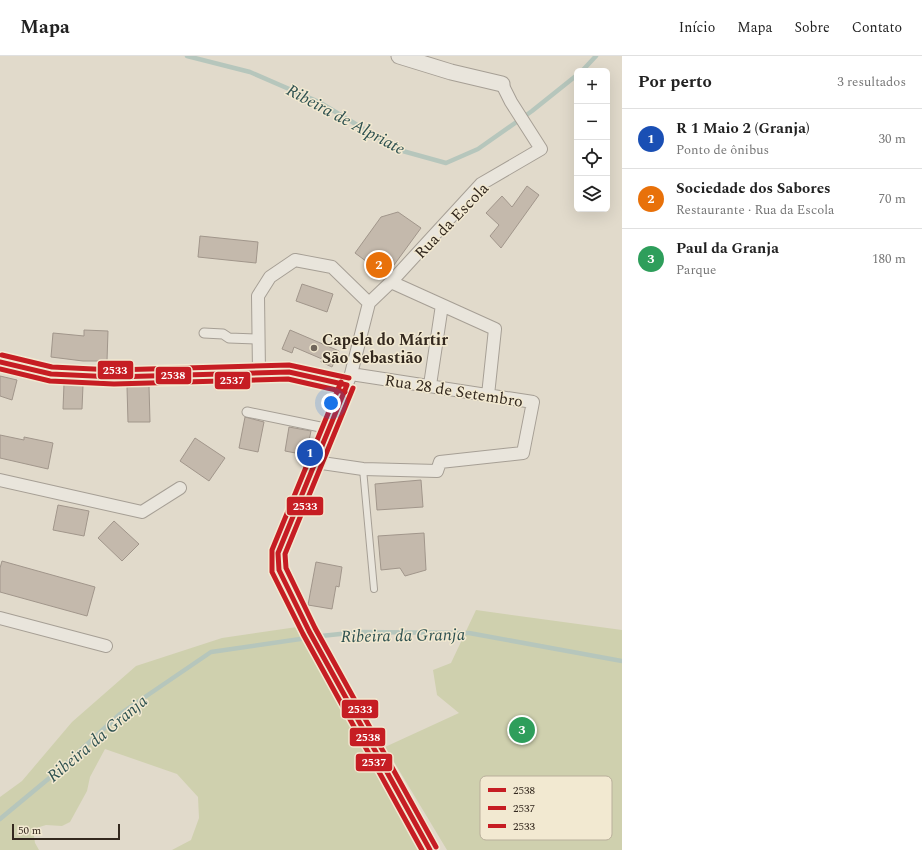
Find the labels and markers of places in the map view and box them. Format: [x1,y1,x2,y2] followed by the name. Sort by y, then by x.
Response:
[366,250,392,280] pin: 2
[322,328,448,370] place label: Capela do Mártir São Sebastião
[309,343,319,353] marker: Capela do Mártir São Sebastião
[297,438,323,468] pin: 1
[509,715,535,745] pin: 3

